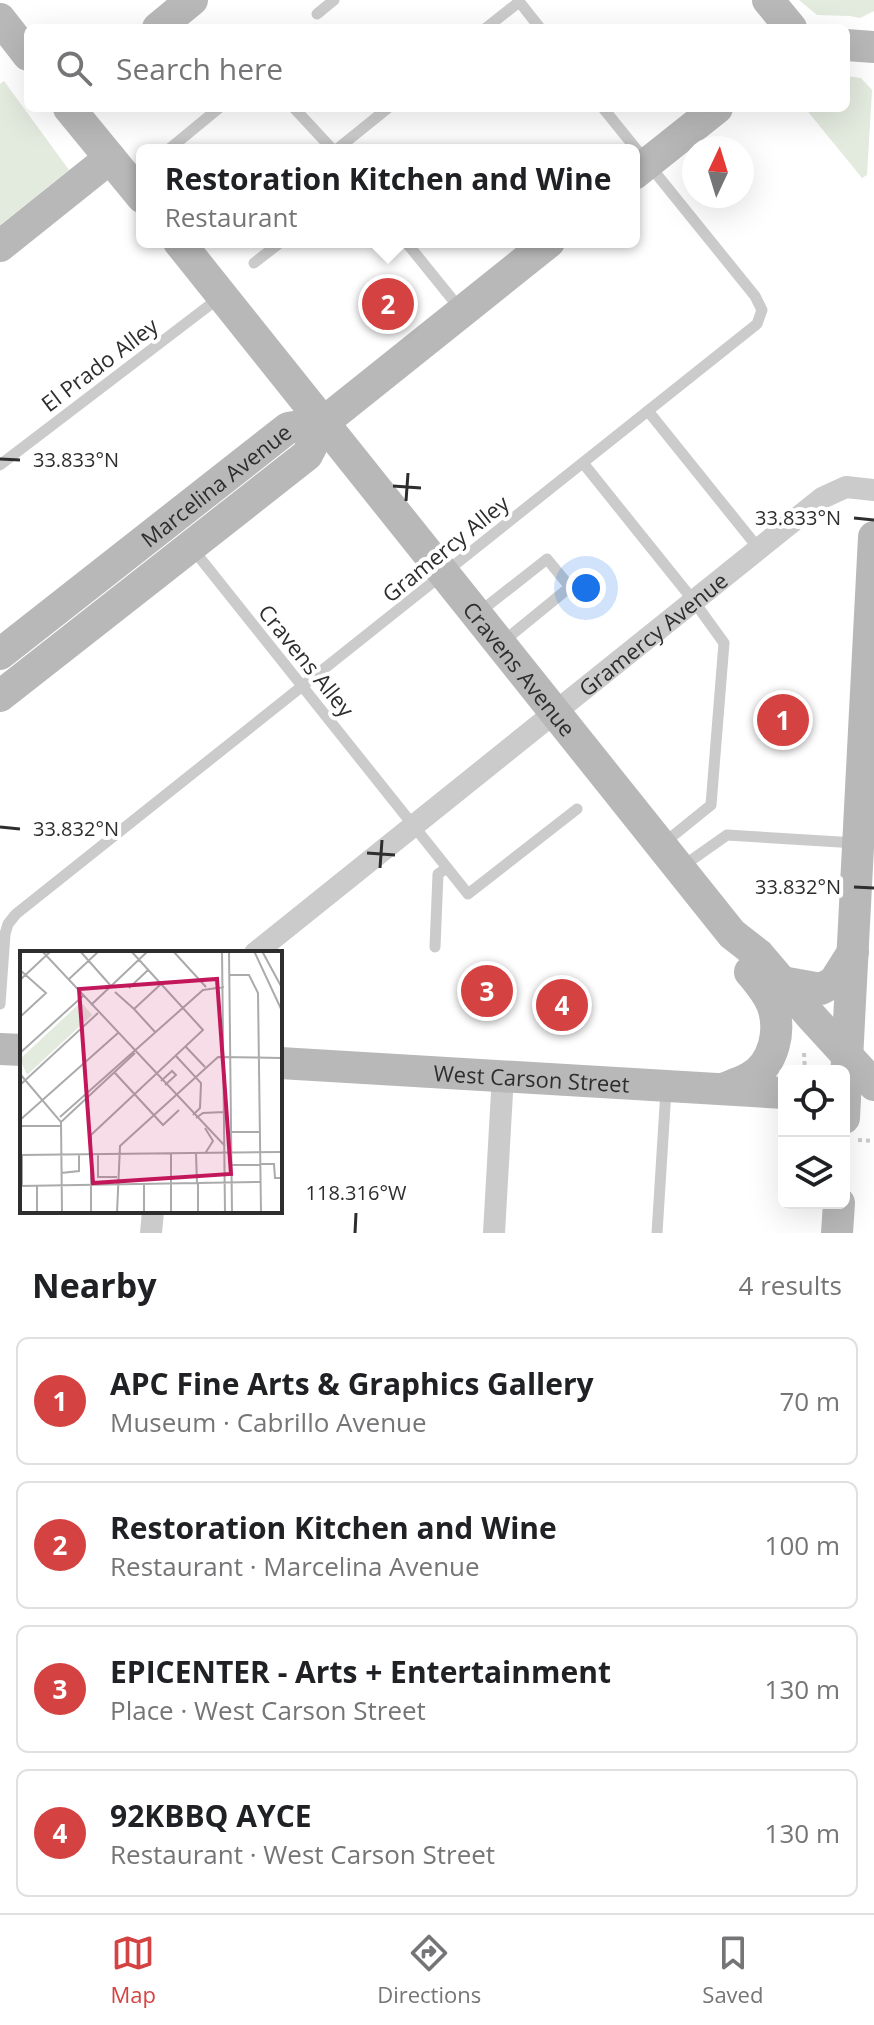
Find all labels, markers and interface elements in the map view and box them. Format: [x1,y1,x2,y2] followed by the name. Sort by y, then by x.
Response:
[24,24,850,112] search box
[52,46,96,90] icon: search
[116,48,283,89] text: Search here
[682,136,754,208] north arrow
[136,144,640,248] popup
[165,158,611,199] text: Restoration Kitchen and Wine
[165,199,298,235] text: Restaurant
[362,274,414,334] pin: 2
[35,310,164,418] street label: El Prado Alley
[134,417,297,553] street label: Marcelina Avenue
[33,446,119,473] text: 33.833°N
[375,487,515,608] street label: Gramercy Alley
[755,504,841,531] text: 33.833°N
[572,565,733,703] street label: Gramercy Avenue
[566,568,606,608] your location
[457,595,583,742] street label: Cravens Avenue
[252,598,362,723] street label: Cravens Alley
[757,690,809,750] pin: 1
[33,815,119,842] text: 33.832°N
[755,873,841,900] text: 33.832°N
[20,951,282,1213] inset map
[461,961,513,1021] pin: 3
[536,975,588,1035] pin: 4
[433,1057,631,1099] street label: West Carson Street
[778,1065,850,1209] map controls
[778,1065,850,1137] button: locate
[778,1137,850,1209] button: layers
[306,1179,407,1206] text: 118.316°W
[32,1262,157,1308] text: Nearby
[739,1267,842,1303] text: 4 results
[110,1363,594,1404] text: APC Fine Arts & Graphics Gallery
[53,1383,67,1419] text: 1
[779,1383,840,1419] text: 70 m
[110,1404,427,1440] text: Museum · Cabrillo Avenue
[110,1507,557,1548] text: Restoration Kitchen and Wine
[53,1527,67,1563] text: 2
[765,1527,840,1563] text: 100 m
[110,1548,480,1584] text: Restaurant · Marcelina Avenue
[110,1651,611,1692] text: EPICENTER - Arts + Entertainment
[53,1671,67,1707] text: 3
[765,1671,840,1707] text: 130 m
[110,1692,426,1728] text: Place · West Carson Street
[110,1795,312,1836] text: 92KBBQ AYCE
[53,1815,67,1851] text: 4
[765,1815,840,1851] text: 130 m
[110,1836,495,1872] text: Restaurant · West Carson Street
[111,1931,156,2009] tab: Map
[377,1931,481,2009] tab: Directions
[702,1931,763,2009] tab: Saved

